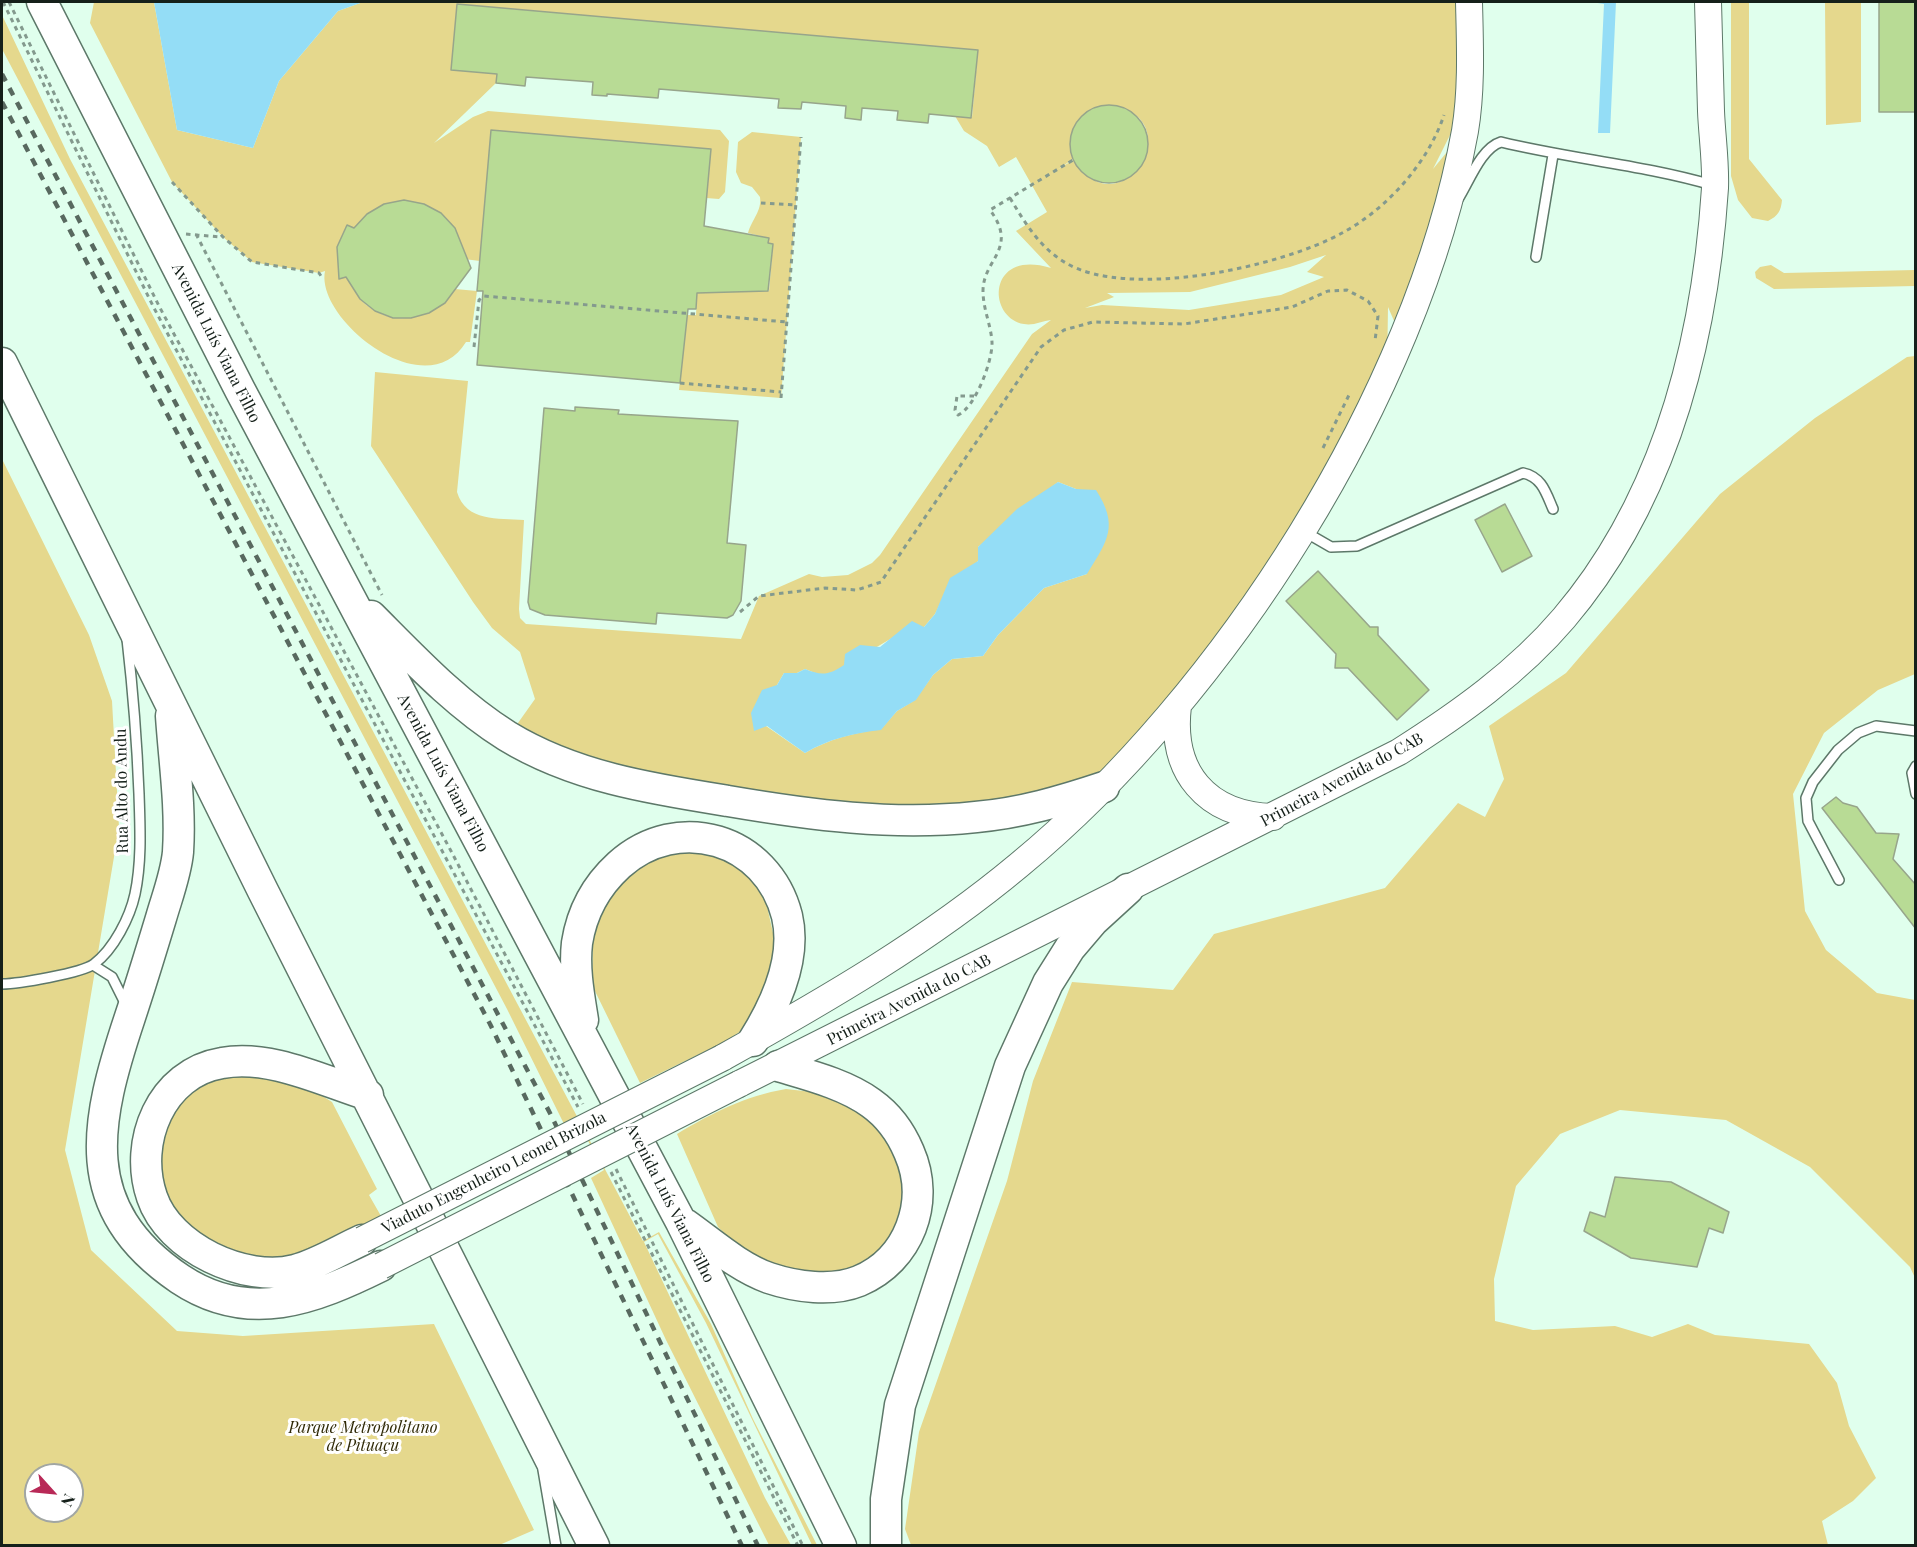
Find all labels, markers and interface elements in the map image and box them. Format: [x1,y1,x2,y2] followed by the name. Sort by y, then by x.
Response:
[167,260,265,426] street label: Avenida Luís Viana Filho
[393,691,493,855] street label: Avenida Luís Viana Filho
[111,728,133,854] street label: Rua Alto do Andu
[1257,729,1427,831] street label: Primeira Avenida do CAB
[824,950,994,1050] street label: Primeira Avenida do CAB
[379,1108,609,1238] street label: Viaduto Engenheiro Leonel Brizola
[621,1120,719,1286] street label: Avenida Luís Viana Filho
[289,1418,437,1456] park label: Parque Metropolitano de Pituaçu
[24,1463,84,1523] north arrow
[57,1491,81,1510] text: N

